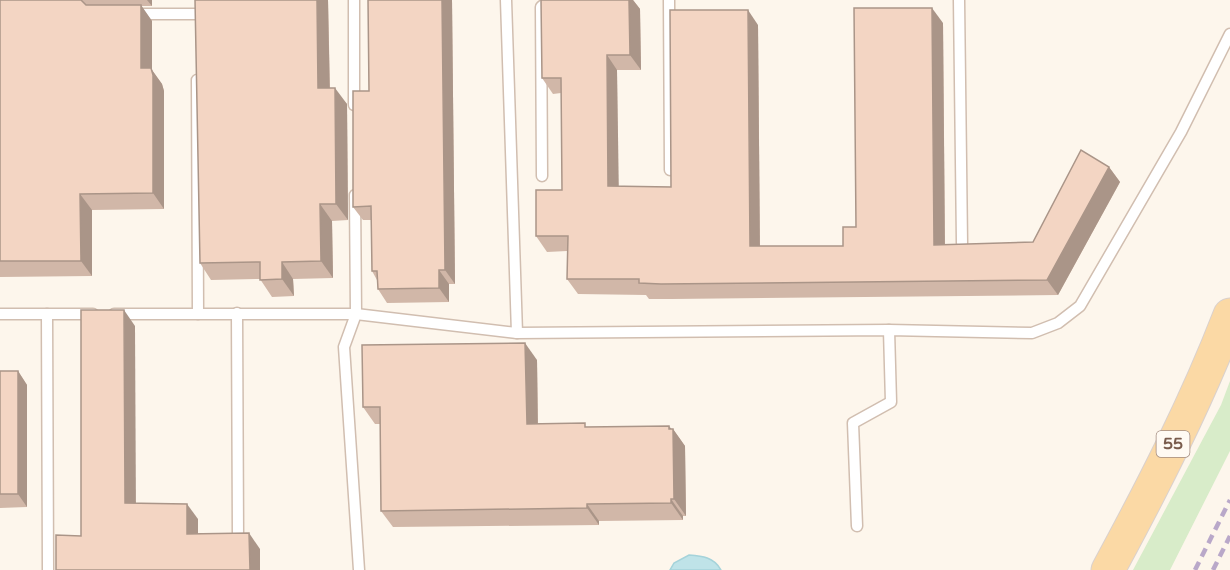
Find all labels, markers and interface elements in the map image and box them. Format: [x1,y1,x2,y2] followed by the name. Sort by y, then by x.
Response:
[1156,431,1190,457] road number: 55

